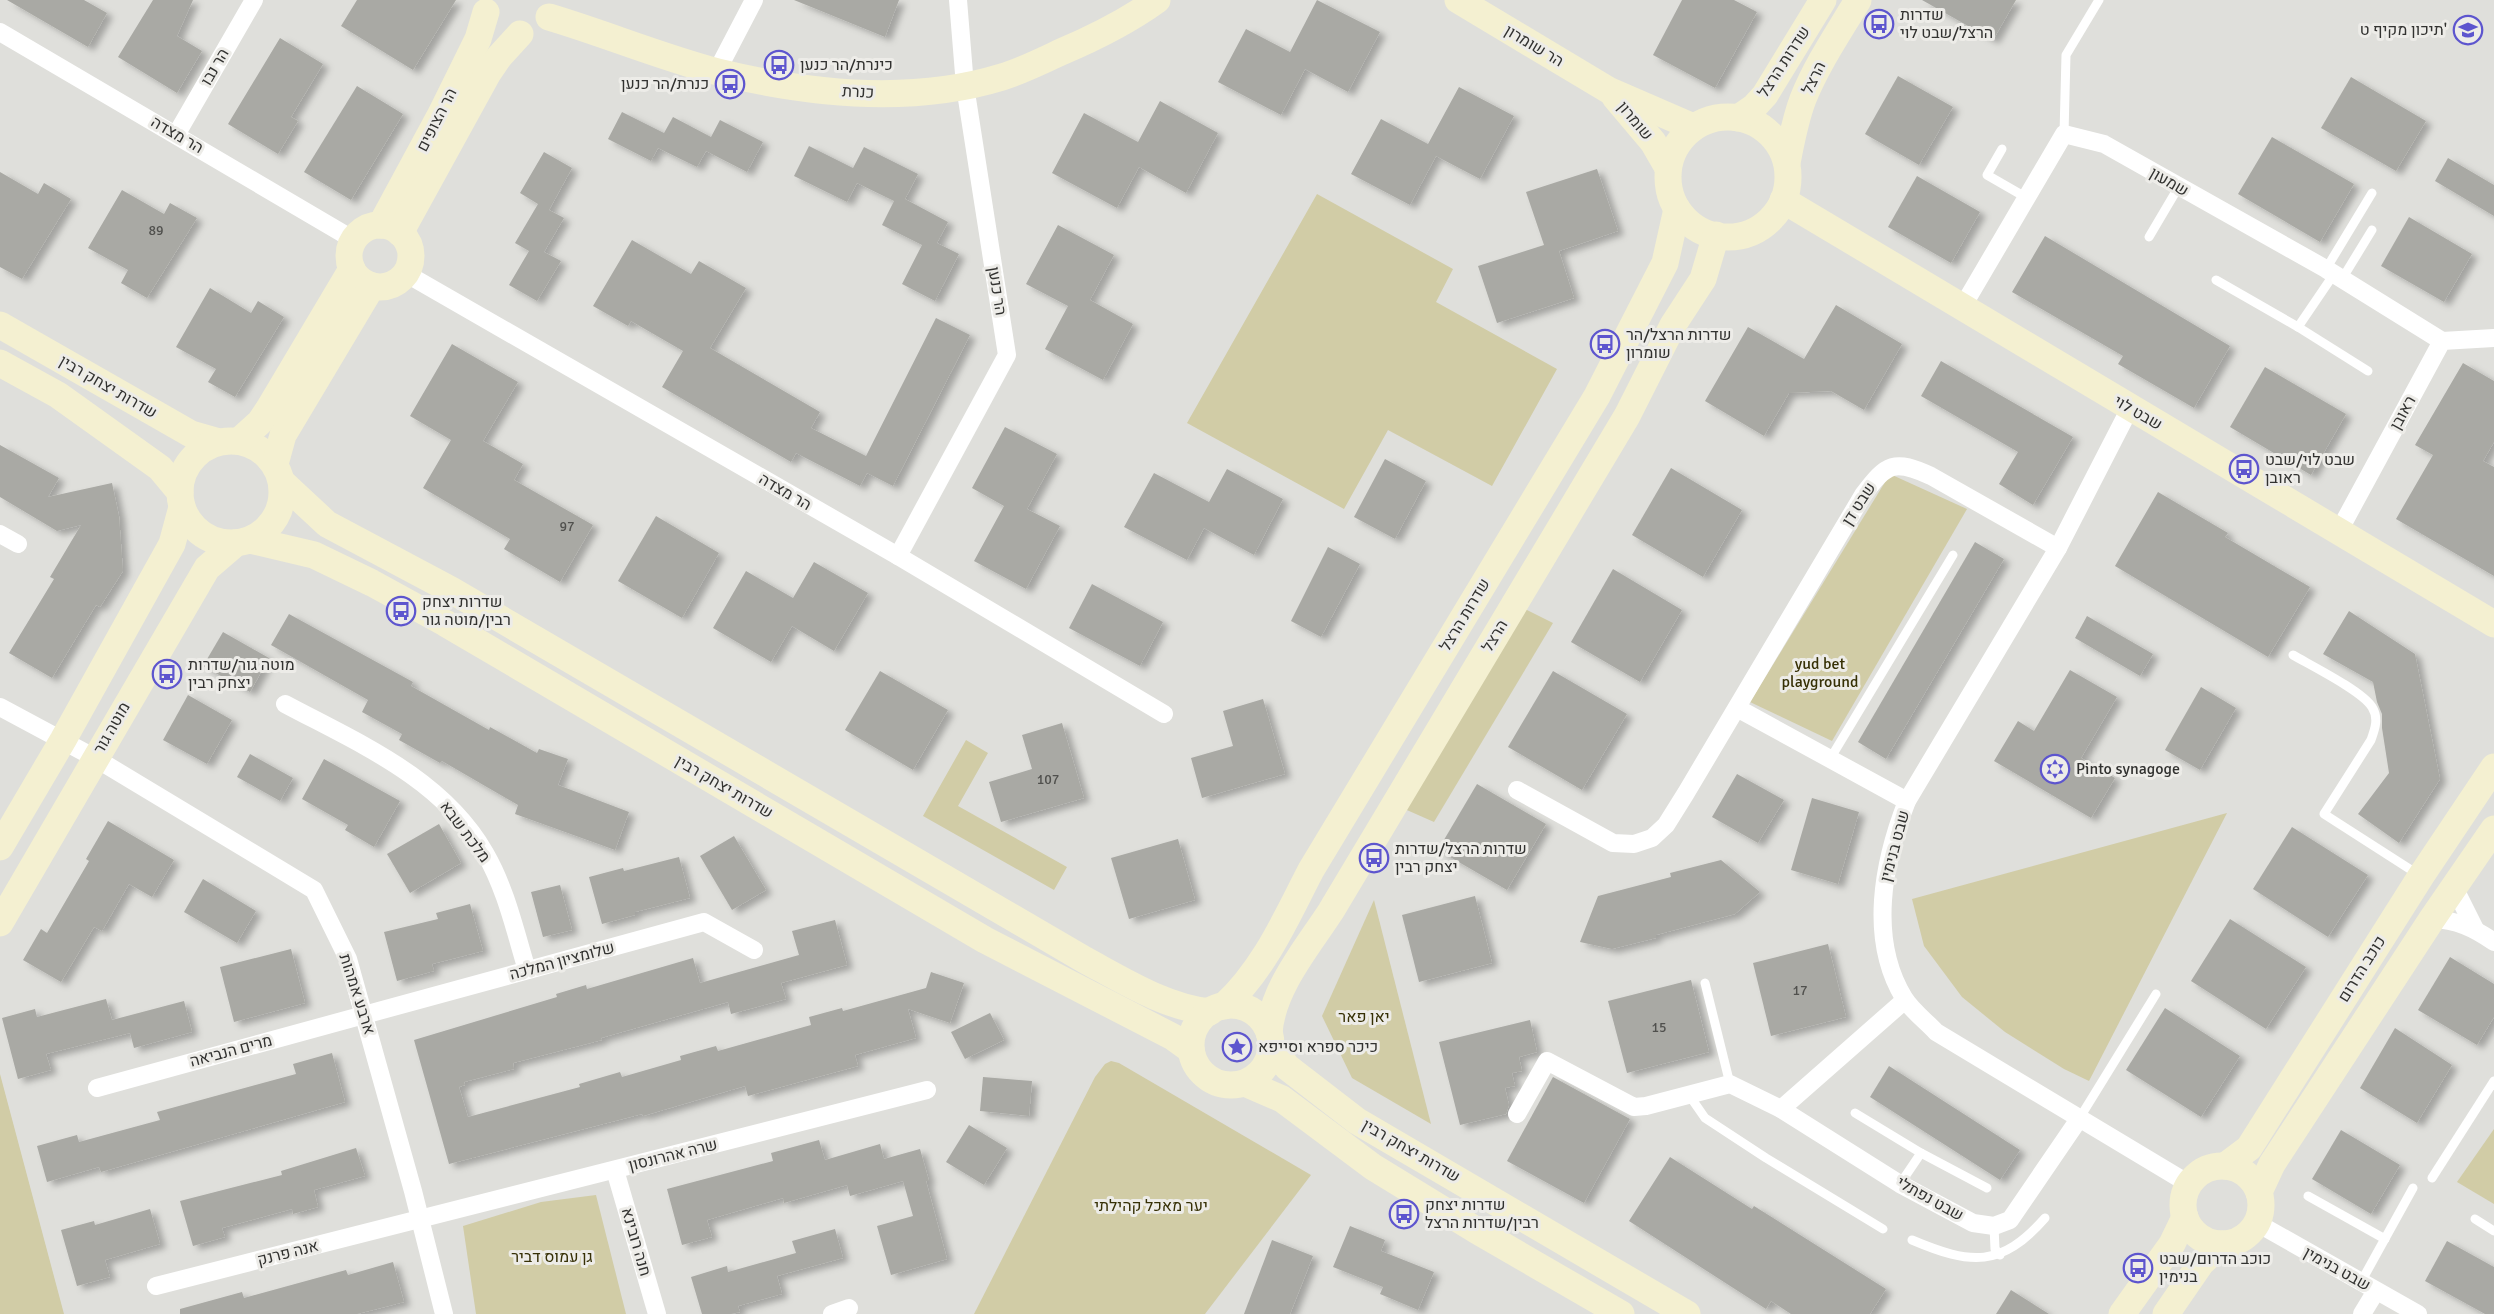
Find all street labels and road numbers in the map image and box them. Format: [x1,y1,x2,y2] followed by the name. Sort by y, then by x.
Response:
[1501,21,1567,71] street label: הר שומרון
[1754,23,1814,101] street label: שדרות הרצל
[196,45,234,89] street label: הר נבו
[1798,58,1830,98] street label: הרצל
[841,81,875,103] street label: כנרת
[413,85,461,155] street label: הר הצופים
[1613,97,1657,145] street label: שומרון
[147,112,207,158] street label: הר מצדה
[2146,163,2192,201] street label: שמעון
[983,265,1011,317] street label: הר כנען
[56,351,160,423] street label: שדרות יצחק רבין
[2110,391,2166,435] street label: שבט לוי
[2386,392,2420,434] street label: ראובן
[755,469,815,515] street label: הר מצדה
[1838,479,1880,529] street label: שבט דן
[1436,575,1494,655] street label: שדרות הרצל
[1478,616,1512,656] street label: הרצל
[89,699,135,757] street label: מוטה גור
[672,751,776,823] street label: שדרות יצחק רבין
[435,797,495,867] street label: מלכת שבא
[1876,808,1914,884] street label: שבט בנימין
[2334,932,2390,1006] street label: כוכב הדרום
[507,937,617,985] street label: שלומציון המלכה
[335,951,379,1037] street label: ארבע אמהות
[188,1030,274,1072] street label: מרים הנביאה
[1359,1115,1463,1187] street label: שדרות יצחק רבין
[626,1134,720,1176] street label: שרה אהרונסון
[1893,1172,1967,1226] street label: שבט נפתלי
[617,1205,655,1279] street label: חנה רובינא
[255,1236,321,1270] street label: אנה פרנק
[2300,1243,2374,1295] street label: שבט בנימין

